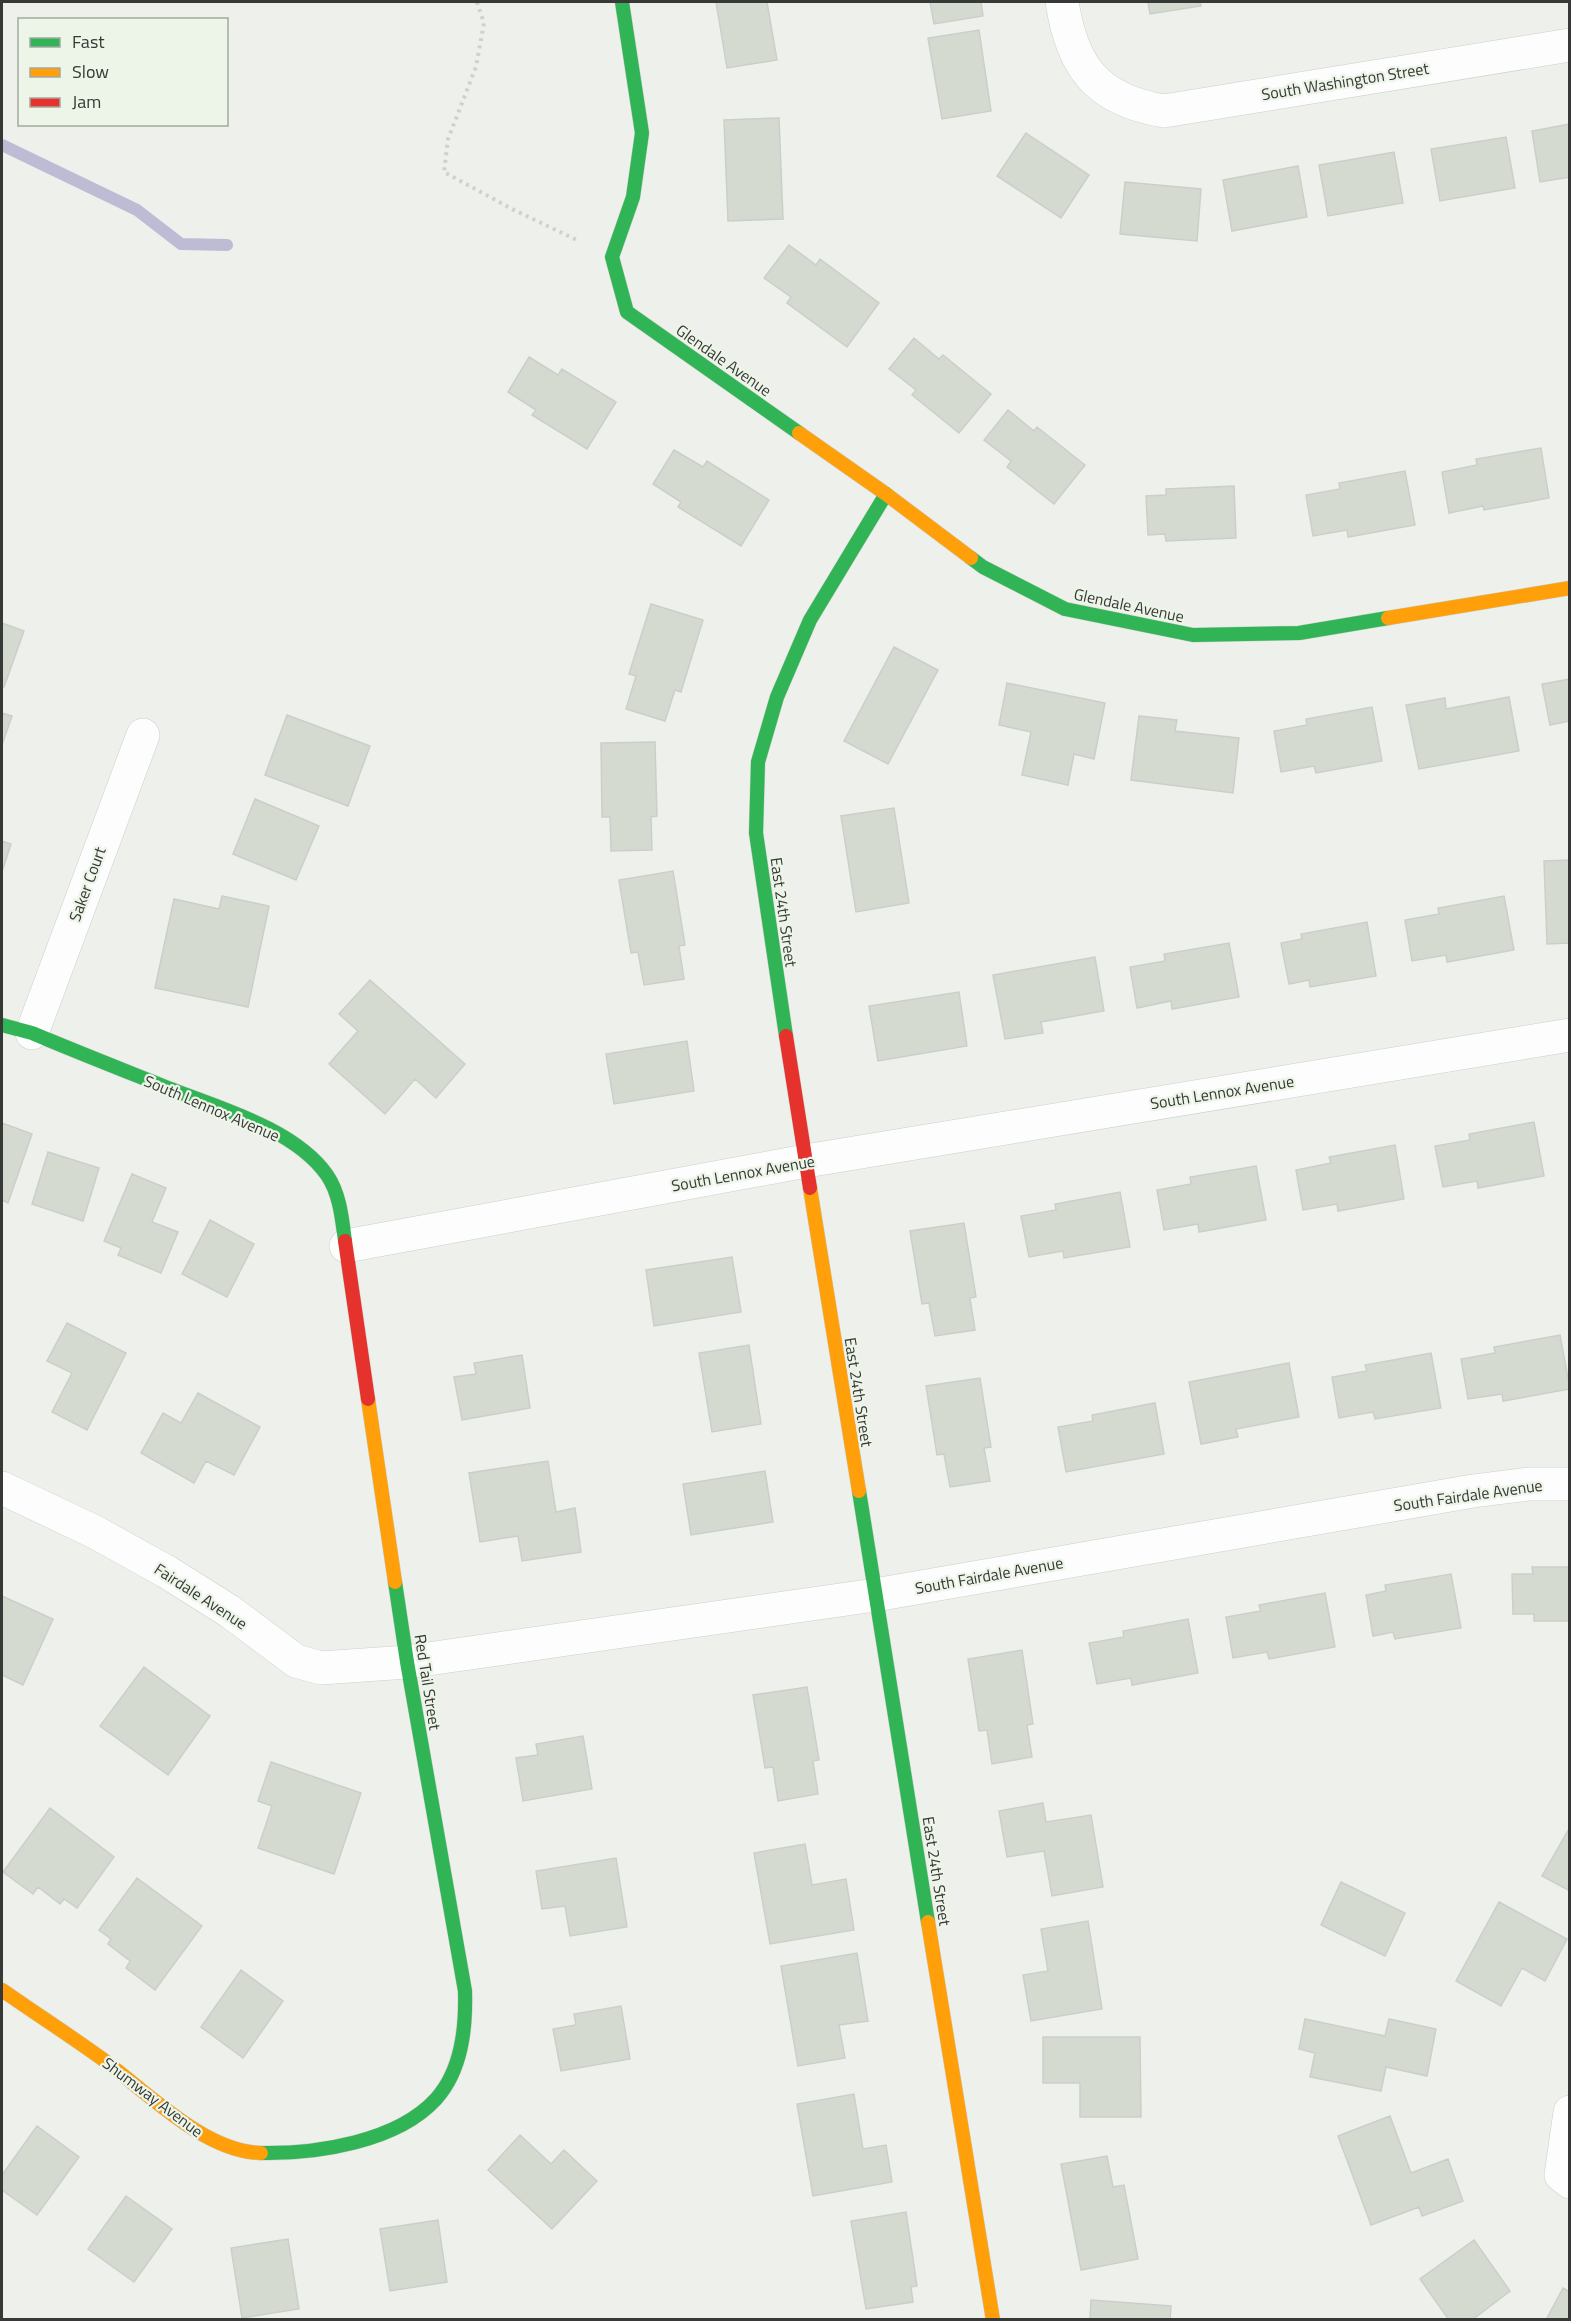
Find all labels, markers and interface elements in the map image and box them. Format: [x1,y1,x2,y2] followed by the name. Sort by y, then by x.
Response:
[18,18,228,126] legend
[72,28,105,55] text: Fast
[1260,56,1431,106] street label: South Washington Street
[72,58,109,85] text: Slow
[72,88,101,115] text: Jam
[671,318,777,402] street label: Glendale Avenue
[1072,582,1186,628] street label: Glendale Avenue
[62,843,112,925] street label: Saker Court
[764,856,804,969] street label: East 24th Street
[140,1069,284,1147] street label: South Lennox Avenue
[1148,1069,1296,1115] street label: South Lennox Avenue
[669,1149,817,1197] street label: South Lennox Avenue
[839,1336,880,1449] street label: East 24th Street
[1392,1473,1544,1517] street label: South Fairdale Avenue
[913,1550,1065,1600] street label: South Fairdale Avenue
[150,1557,252,1635] street label: Fairdale Avenue
[409,1632,447,1732] street label: Red Tail Street
[917,1815,958,1928] street label: East 24th Street
[98,2051,208,2143] street label: Shumway Avenue

